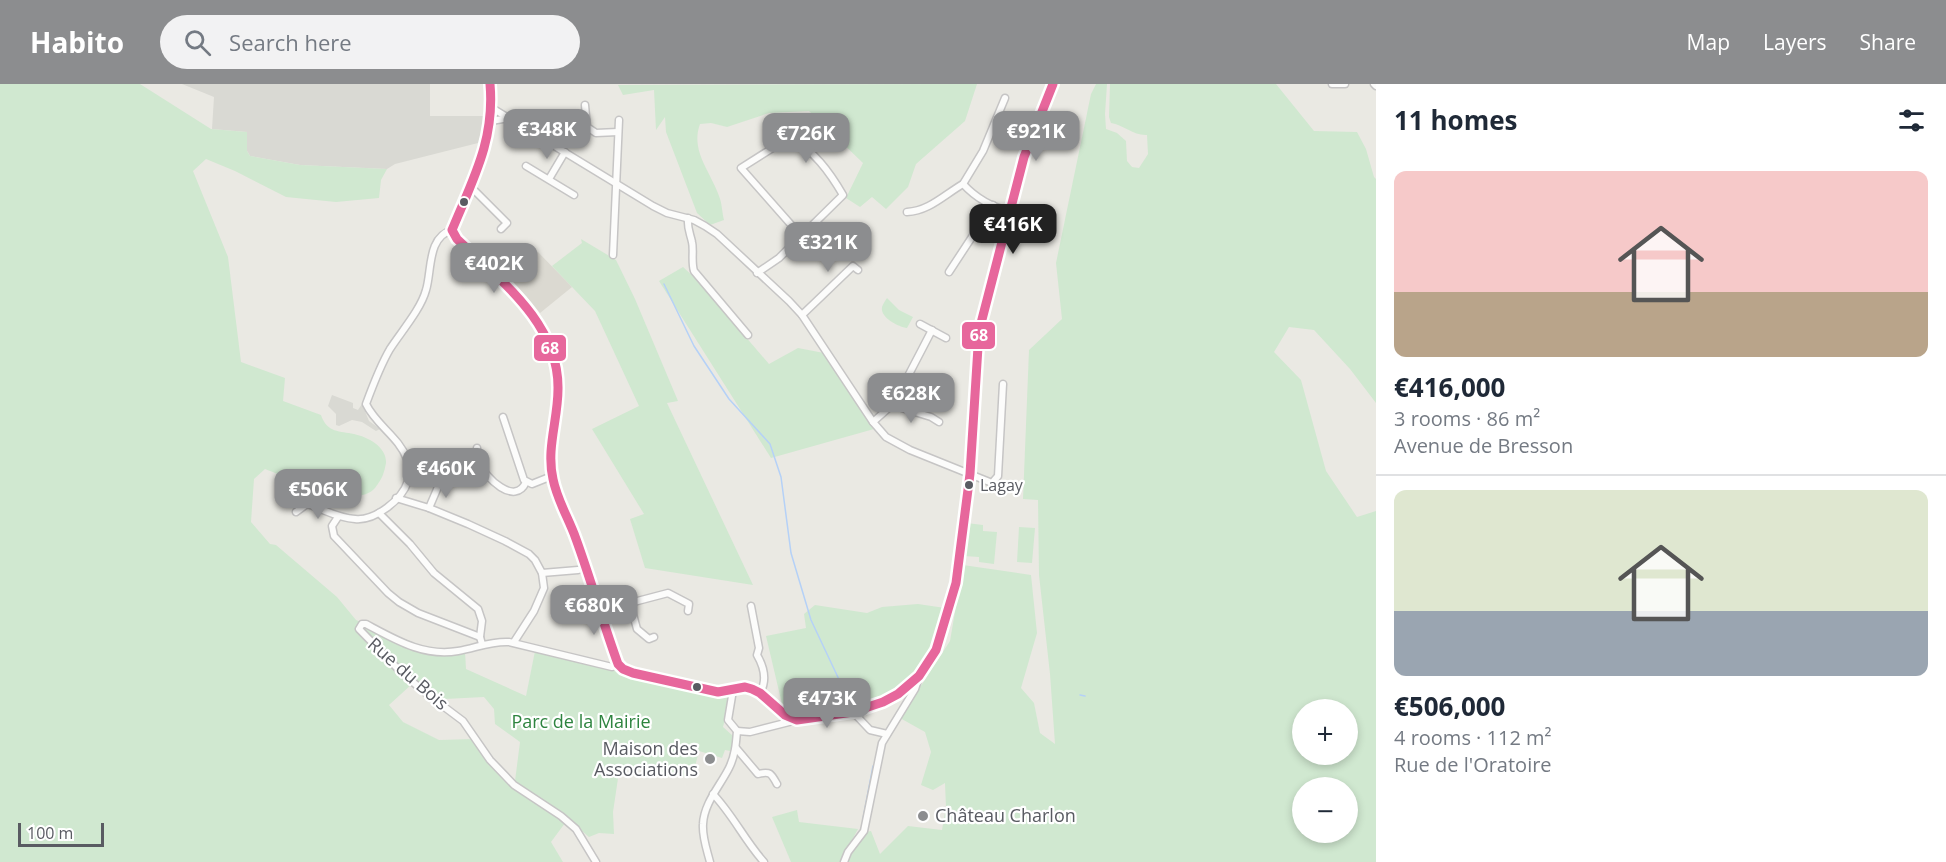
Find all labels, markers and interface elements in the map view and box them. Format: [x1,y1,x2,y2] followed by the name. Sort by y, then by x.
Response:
[160,15,580,69] search box
[30,23,124,61] text: Habito
[181,26,214,59] icon: search
[229,27,352,57] text: Search here
[1687,28,1730,56] text: Map
[1763,28,1827,56] text: Layers
[1860,28,1916,56] text: Share
[1394,102,1518,138] text: 11 homes
[1895,104,1928,137] icon: filters
[505,109,589,160] pin: €348K
[994,111,1078,162] pin: €921K
[764,113,848,164] pin: €726K
[517,115,577,142] text: €348K
[1006,117,1066,144] text: €921K
[776,119,836,146] text: €726K
[458,196,470,208] unlabelled marker
[971,204,1055,255] pin: €416K
[983,210,1043,237] text: €416K
[1607,210,1715,318] icon: home
[786,222,870,273] pin: €321K
[798,228,858,255] text: €321K
[452,243,536,294] pin: €402K
[464,249,524,276] text: €402K
[961,321,996,350] line badge: 68
[970,324,988,346] text: 68
[533,334,567,362] line badge: 68
[541,337,559,359] text: 68
[1394,369,1505,405] text: €416,000
[869,373,953,424] pin: €628K
[881,379,941,406] text: €628K
[1394,405,1540,432] text: 3 rooms · 86 m²
[1394,432,1573,459] text: Avenue de Bresson
[404,448,488,499] pin: €460K
[416,454,476,481] text: €460K
[276,469,360,520] pin: €506K
[980,474,1024,496] place label: Lagay
[288,475,348,502] text: €506K
[963,479,975,491] marker: Lagay
[1607,529,1715,637] icon: home
[552,585,636,636] pin: €680K
[564,591,624,618] text: €680K
[363,632,454,715] street label: Rue du Bois
[785,678,869,729] pin: €473K
[691,681,703,693] unlabelled marker
[797,684,857,711] text: €473K
[1394,688,1505,724] text: €506,000
[1292,699,1358,843] map controls
[1292,699,1358,765] button: +
[511,709,651,733] park label: Parc de la Mairie
[1394,724,1552,751] text: 4 rooms · 112 m²
[594,736,698,781] place label: Maison des Associations
[1394,751,1552,778] text: Rue de l'Oratoire
[703,752,717,766] marker: Maison des Associations
[1292,777,1358,843] button: −
[935,803,1076,827] place label: Château Charlon
[916,809,930,823] marker: Château Charlon
[18,820,104,848] scale bar
[27,822,73,844] text: 100 m

